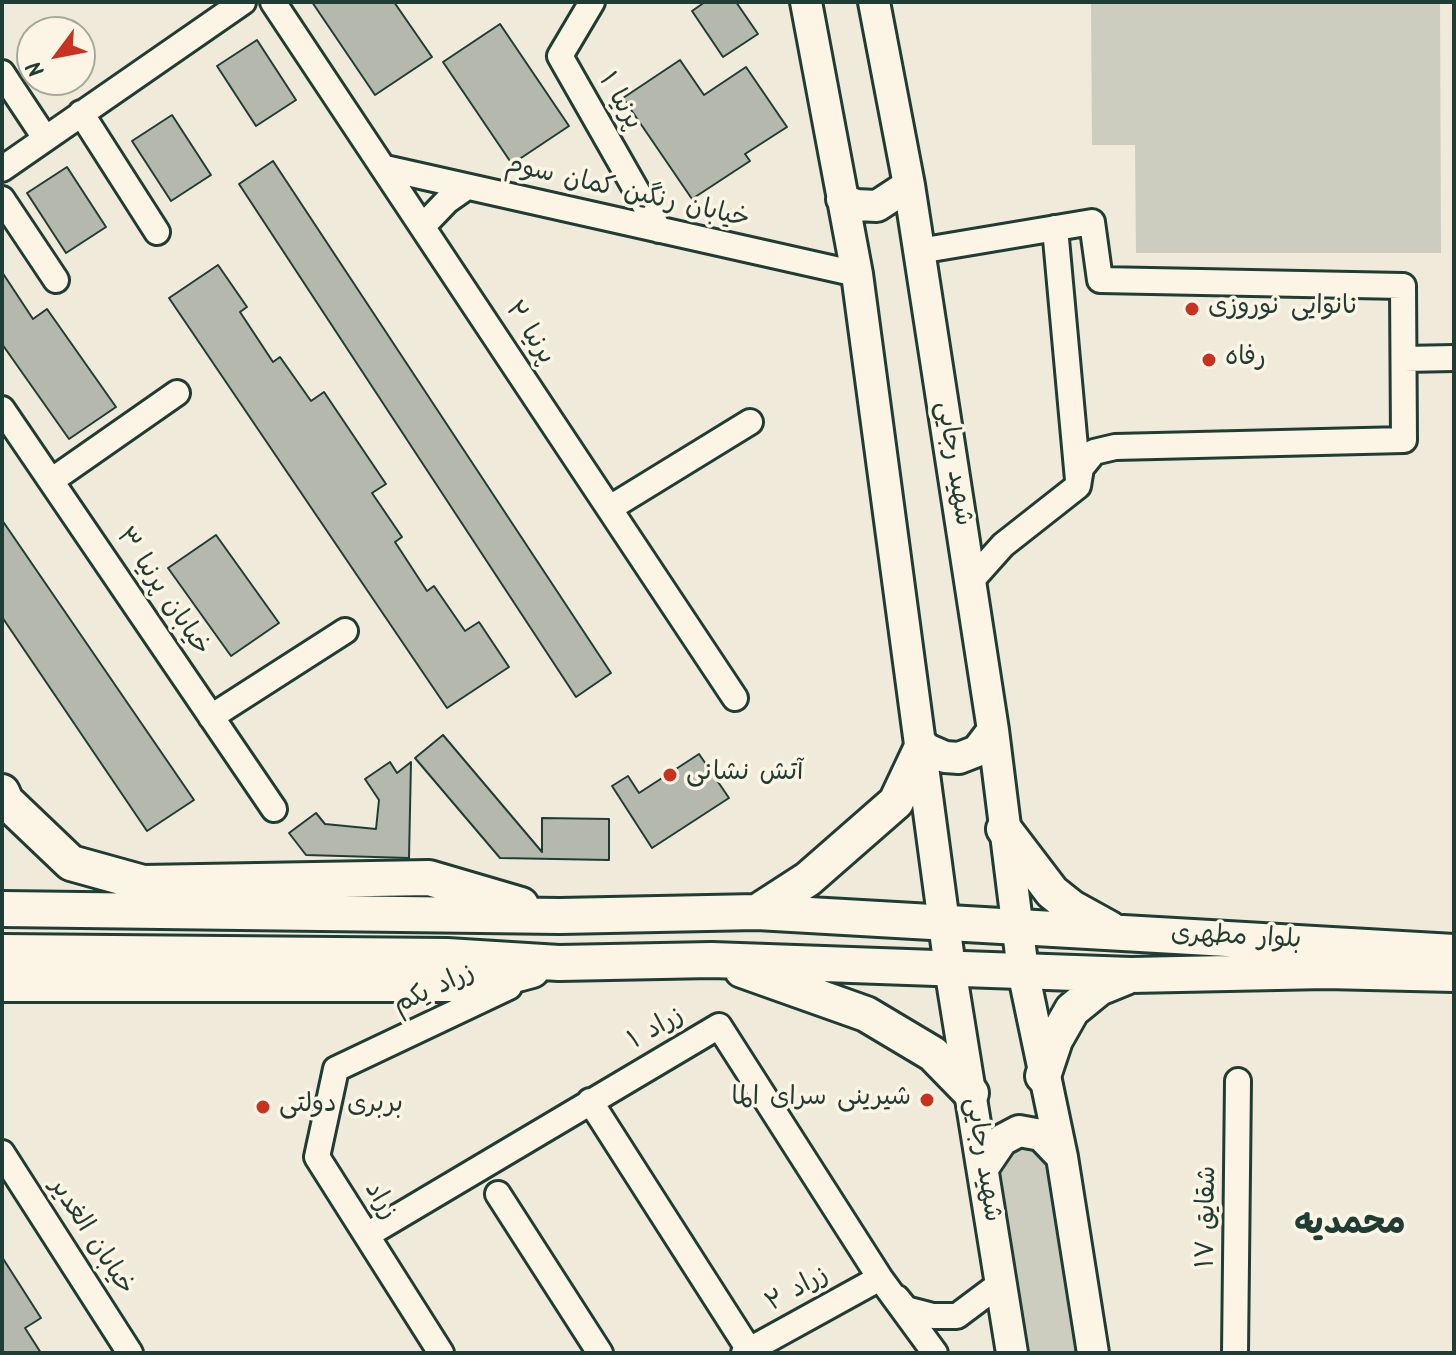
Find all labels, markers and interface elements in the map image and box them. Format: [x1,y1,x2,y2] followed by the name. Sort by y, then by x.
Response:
[16,16,96,96] north arrow
[18,53,55,83] text: N
[589,68,647,136] street label: پرنیا ۱
[502,151,752,237] street label: خیابان رنگین کمان سوم
[1208,293,1358,325] place label: نانوایی نوروزی
[496,297,560,371] street label: پرنیا ۲
[1183,300,1201,318] marker: نانوایی نوروزی
[1225,344,1266,376] place label: رفاه
[1200,351,1218,369] marker: رفاه
[927,400,977,528] street label: شهید رجایی
[107,523,215,663] street label: خیابان پرنیا ۳
[686,759,803,791] place label: آتش نشانی
[661,766,679,784] marker: آتش نشانی
[1170,920,1302,958] street label: بلوار مطهری
[389,959,481,1023] street label: زراد یکم
[624,1002,690,1058] street label: زراد ۱
[731,1084,911,1116] place label: شیرینی سرای الما
[279,1091,403,1123] place label: بربری دولتی
[918,1091,936,1109] marker: شیرینی سرای الما
[956,1096,1006,1224] street label: شهید رجایی
[254,1098,272,1116] marker: بربری دولتی
[1193,1166,1225,1268] street label: شقایق ۱۷
[41,1174,139,1302] street label: خیابان الغدیر
[355,1177,403,1227] street label: زراد
[1294,1207,1406,1247] district label: محمدیه
[761,1261,835,1321] street label: زراد ۲

